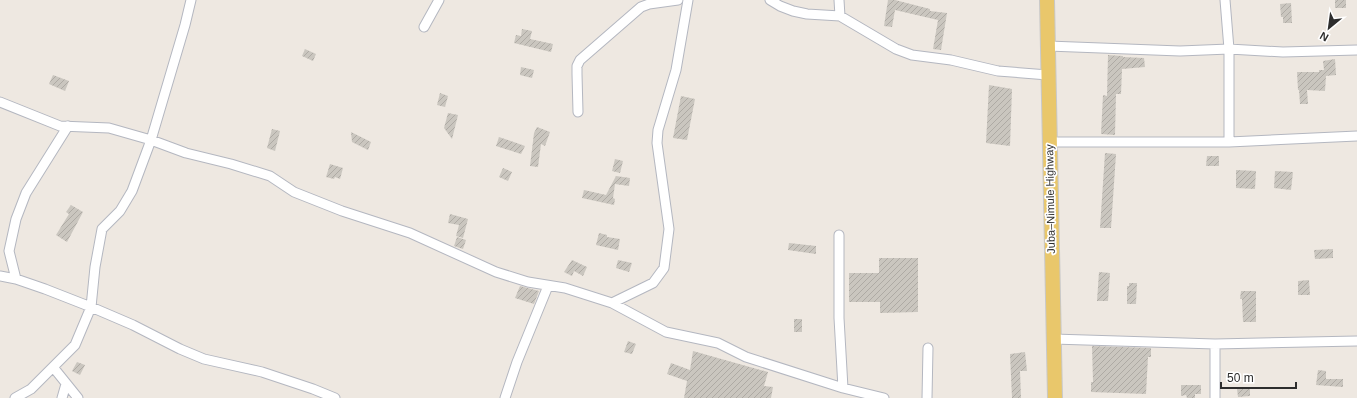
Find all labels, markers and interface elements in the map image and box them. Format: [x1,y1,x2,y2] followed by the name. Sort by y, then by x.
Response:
[1309,8,1349,48] north arrow
[1318,30,1331,44] text: N
[1043,144,1057,254] street label: Juba–Nimule Highway
[1221,364,1296,390] scale bar
[1227,371,1254,385] text: 50 m

